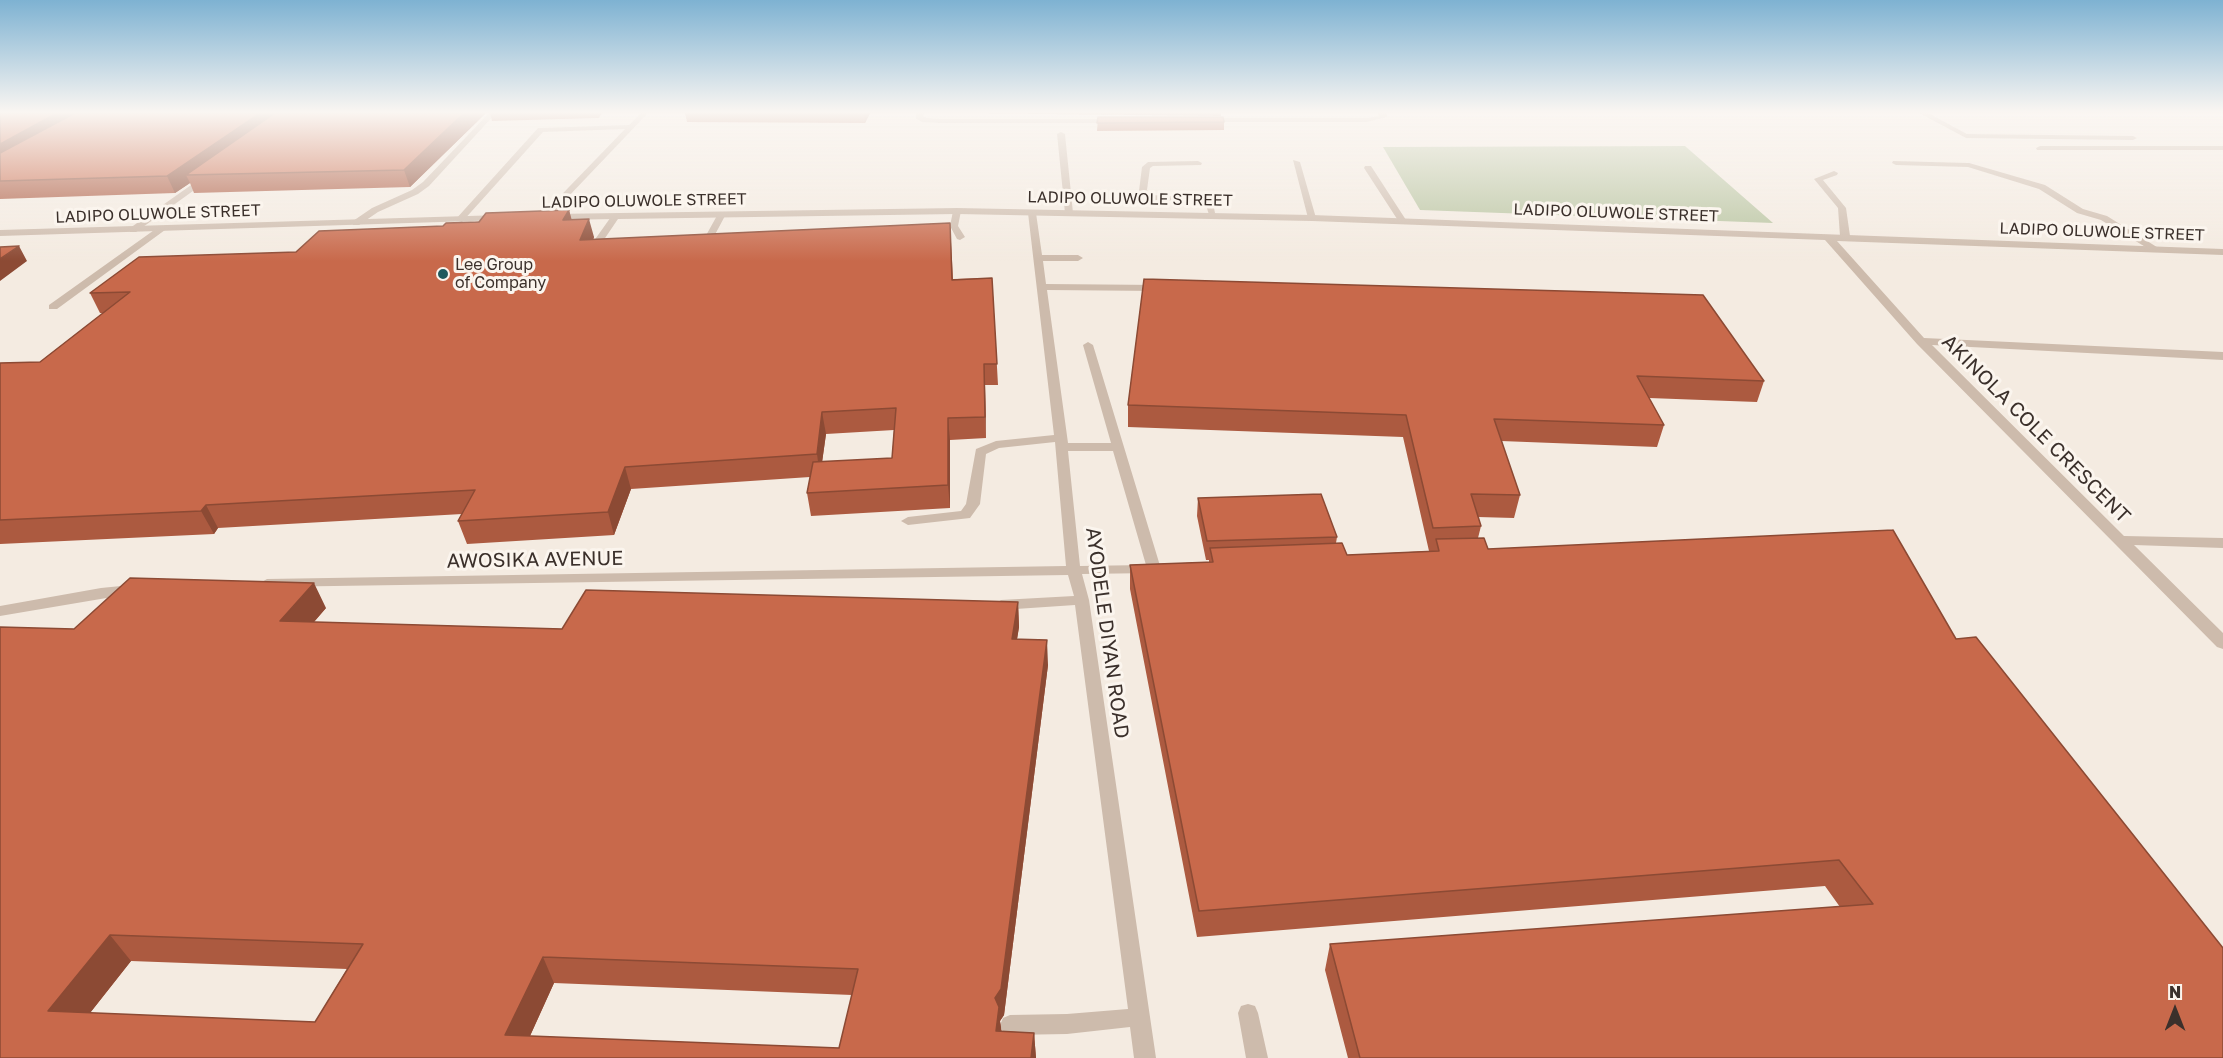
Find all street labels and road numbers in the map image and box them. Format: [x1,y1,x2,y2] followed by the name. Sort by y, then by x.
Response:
[1027,188,1233,210] street label: LADIPO OLUWOLE STREET
[541,190,747,212] street label: LADIPO OLUWOLE STREET
[1513,200,1719,226] street label: LADIPO OLUWOLE STREET
[55,201,261,227] street label: LADIPO OLUWOLE STREET
[1999,219,2205,245] street label: LADIPO OLUWOLE STREET
[1937,330,2135,528] street label: AKINOLA COLE CRESCENT
[1080,526,1134,740] street label: AYODELE DIYAN ROAD
[446,546,624,574] street label: AWOSIKA AVENUE

